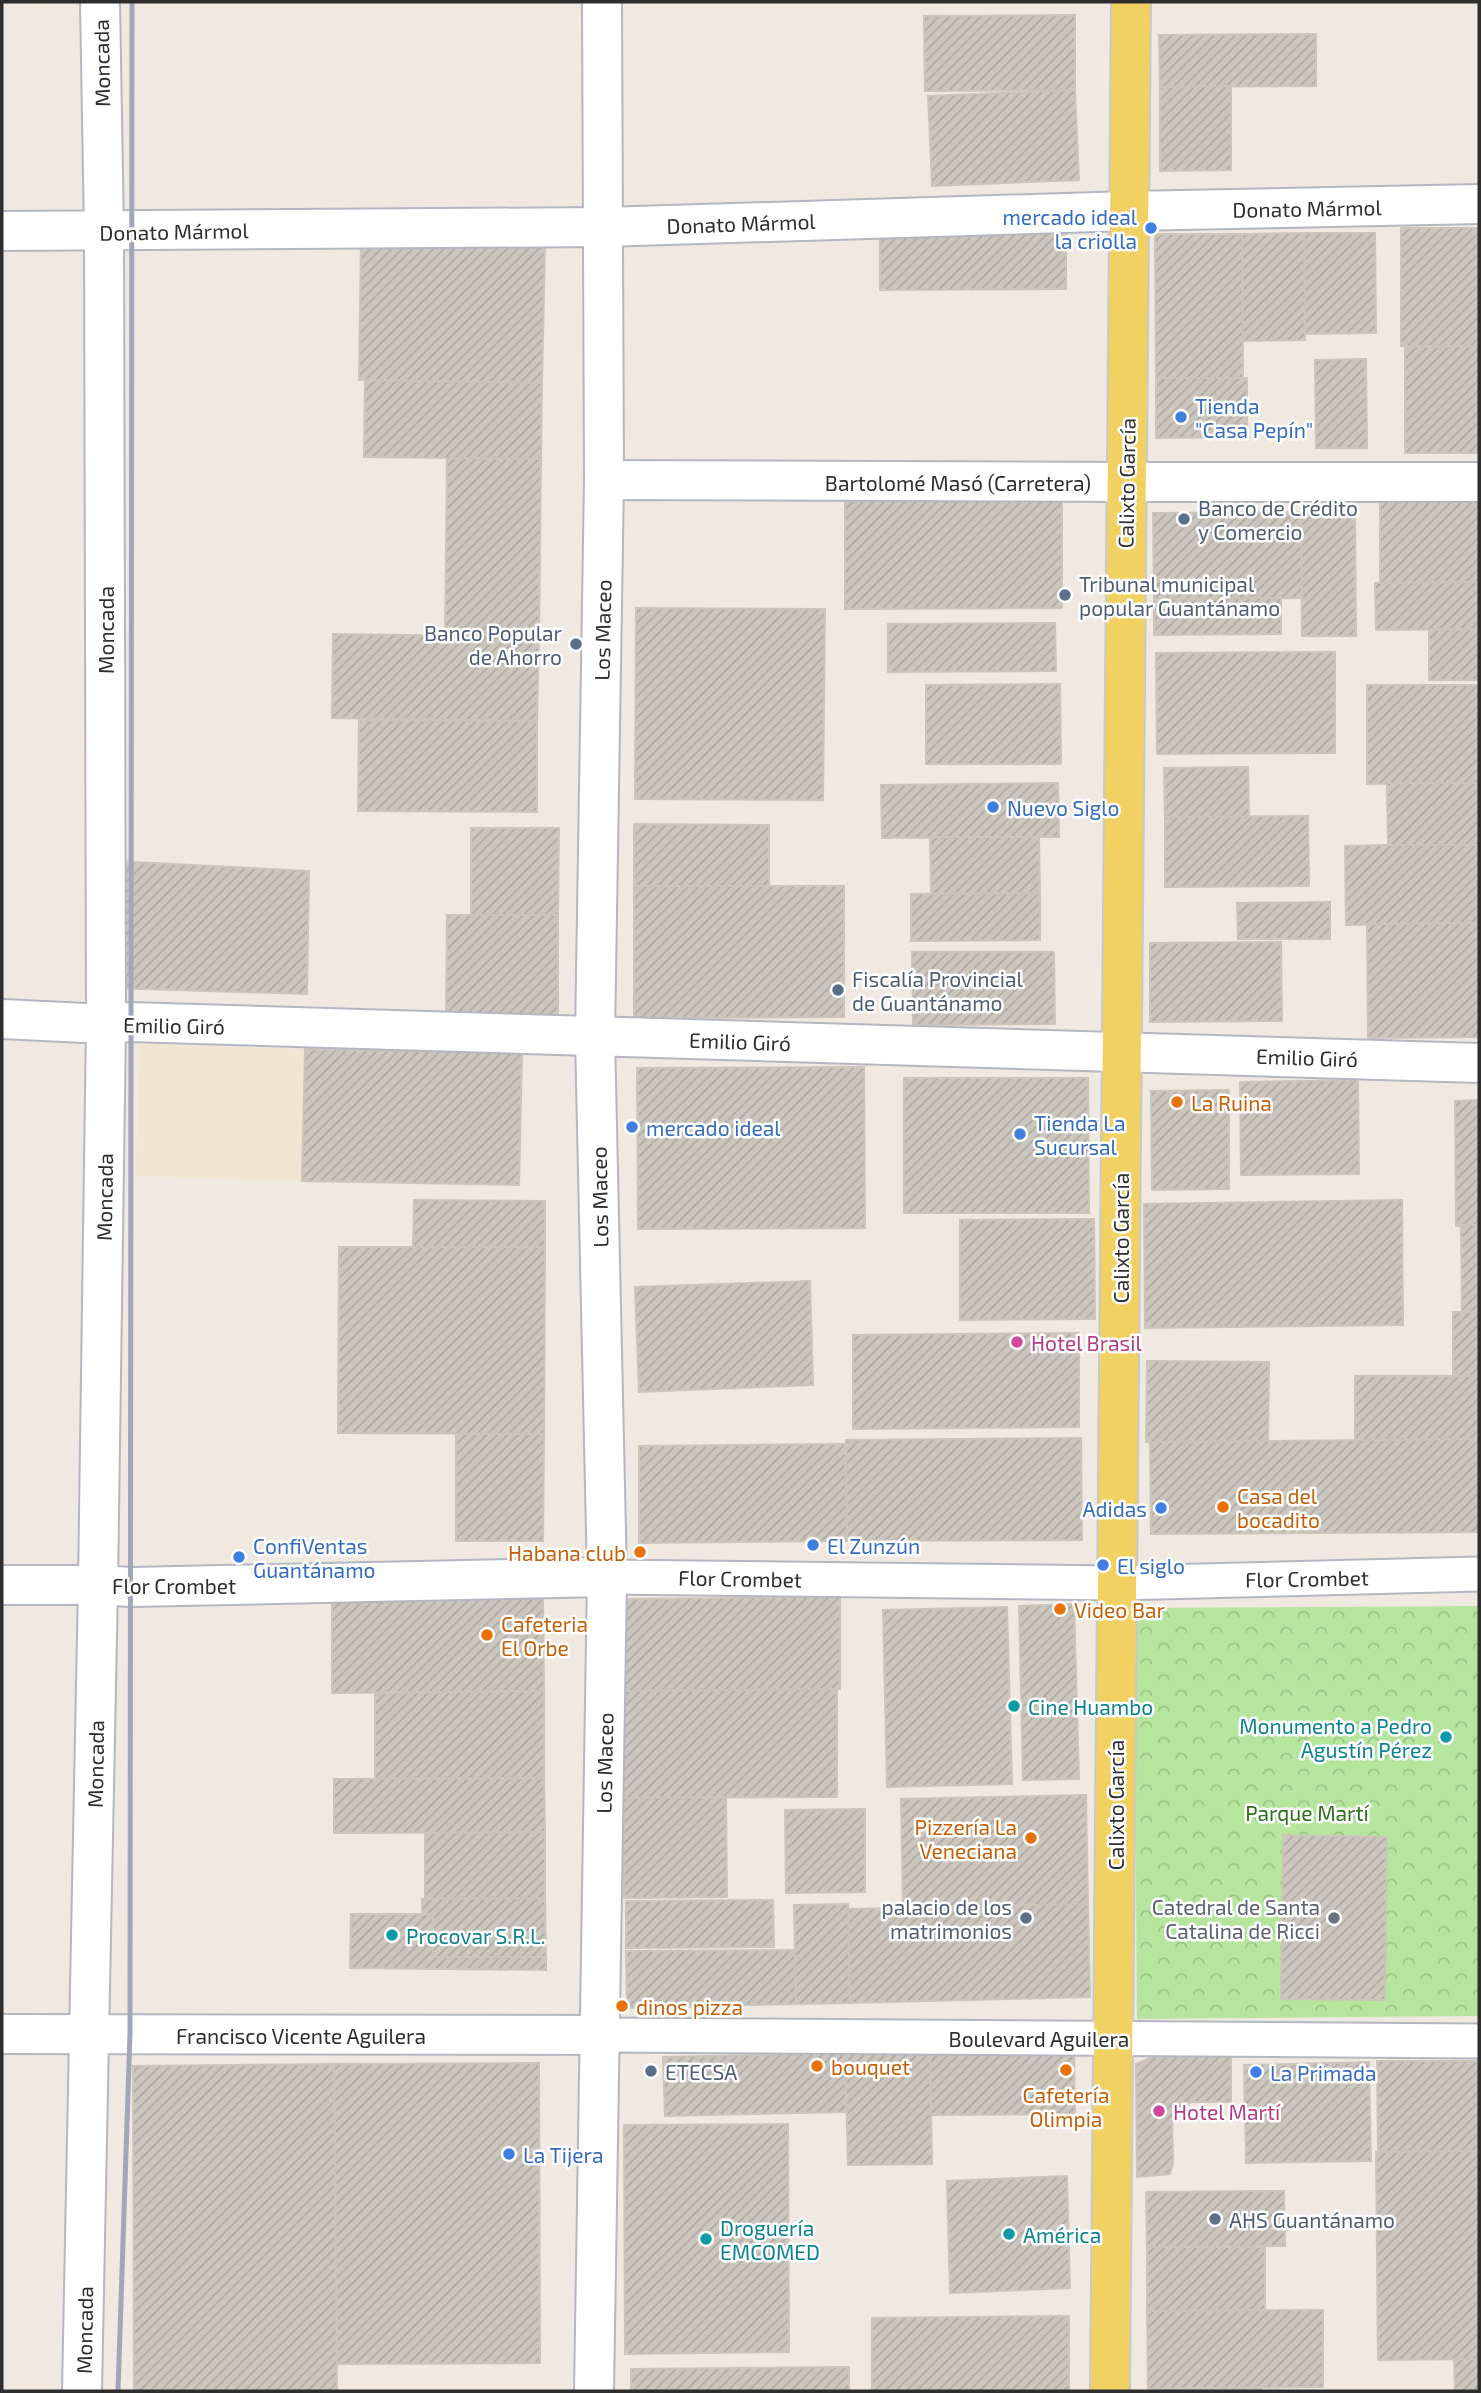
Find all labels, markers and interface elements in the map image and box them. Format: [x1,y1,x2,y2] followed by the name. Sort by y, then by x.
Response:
[88,19,114,107] street label: Moncada
[1232,194,1383,222] street label: Donato Mármol
[1002,204,1138,253] place label: mercado ideal la criolla
[666,208,817,238] street label: Donato Mármol
[99,217,250,245] street label: Donato Mármol
[1143,220,1159,236] marker: mercado ideal la criolla
[1195,393,1313,442] place label: Tienda "Casa Pepín"
[1173,409,1189,425] marker: Tienda "Casa Pepín"
[1112,418,1140,548] street label: Calixto García
[825,470,1091,495] street label: Bartolomé Masó (Carretera)
[1198,495,1358,544] place label: Banco de Crédito y Comercio
[1176,511,1192,527] marker: Banco de Crédito y Comercio
[1079,571,1280,620] place label: Tribunal municipal popular Guantánamo
[589,579,615,681] street label: Los Maceo
[93,586,118,674] street label: Moncada
[1057,587,1073,603] marker: Tribunal municipal popular Guantánamo
[424,620,563,669] place label: Banco Popular de Ahorro
[568,636,584,652] marker: Banco Popular de Ahorro
[1007,795,1119,820] place label: Nuevo Siglo
[985,799,1001,815] marker: Nuevo Siglo
[852,966,1024,1015] place label: Fiscalía Provincial de Guantánamo
[830,982,846,998] marker: Fiscalía Provincial de Guantánamo
[123,1012,225,1038] street label: Emilio Giró
[689,1027,791,1055] street label: Emilio Giró
[1256,1043,1358,1071] street label: Emilio Giró
[1191,1090,1272,1115] place label: La Ruina
[1169,1094,1185,1110] marker: La Ruina
[1034,1110,1125,1159] place label: Tienda La Sucursal
[646,1115,781,1140] place label: mercado ideal
[624,1119,640,1135] marker: mercado ideal
[1012,1126,1028,1142] marker: Tienda La Sucursal
[586,1146,612,1248] street label: Los Maceo
[91,1153,117,1241] street label: Moncada
[1108,1173,1133,1303] street label: Calixto García
[1031,1330,1142,1355] place label: Hotel Brasil
[1009,1334,1025,1350] marker: Hotel Brasil
[1237,1483,1320,1532] place label: Casa del bocadito
[1082,1496,1147,1521] place label: Adidas
[1215,1499,1231,1515] marker: Casa del bocadito
[1153,1500,1169,1516] marker: Adidas
[253,1533,375,1582] place label: ConfiVentas Guantánamo
[827,1533,920,1558] place label: El Zunzún
[805,1537,821,1553] marker: El Zunzún
[508,1540,626,1565] place label: Habana club
[632,1544,648,1560] marker: Habana club
[231,1549,247,1565] marker: ConfiVentas Guantánamo
[1117,1553,1185,1578] place label: El siglo
[1095,1557,1111,1573] marker: El siglo
[678,1564,802,1592] street label: Flor Crombet
[1245,1564,1369,1592] street label: Flor Crombet
[112,1573,236,1598] street label: Flor Crombet
[1074,1597,1165,1622] place label: Video Bar
[1052,1601,1068,1617] marker: Video Bar
[501,1611,588,1660] place label: Cafeteria El Orbe
[479,1627,495,1643] marker: Cafeteria El Orbe
[1028,1694,1153,1719] place label: Cine Huambo
[1006,1698,1022,1714] marker: Cine Huambo
[591,1712,617,1814] street label: Los Maceo
[1239,1713,1432,1762] place label: Monumento a Pedro Agustín Pérez
[82,1720,108,1808] street label: Moncada
[1438,1729,1454,1745] marker: Monumento a Pedro Agustín Pérez
[1103,1740,1128,1870] street label: Calixto García
[1245,1800,1370,1825] park label: Parque Martí
[915,1814,1017,1863] place label: Pizzería La Veneciana
[1023,1830,1039,1846] marker: Pizzería La Veneciana
[882,1894,1012,1943] place label: palacio de los matrimonios
[1152,1894,1320,1943] place label: Catedral de Santa Catalina de Ricci
[1018,1910,1034,1926] marker: palacio de los matrimonios
[1326,1910,1342,1926] marker: Catedral de Santa Catalina de Ricci
[406,1923,546,1948] place label: Procovar S.R.L.
[384,1927,400,1943] marker: Procovar S.R.L.
[636,1994,743,2019] place label: dinos pizza
[614,1998,630,2014] marker: dinos pizza
[176,2023,426,2048] street label: Francisco Vicente Aguilera
[949,2026,1129,2051] street label: Boulevard Aguilera
[831,2054,910,2079] place label: bouquet
[809,2058,825,2074] marker: bouquet
[665,2059,737,2084] place label: ETECSA
[1270,2060,1377,2085] place label: La Primada
[1058,2062,1074,2078] marker: Cafetería Olimpia
[643,2063,659,2079] marker: ETECSA
[1248,2064,1264,2080] marker: La Primada
[1022,2082,1110,2131] place label: Cafetería Olimpia
[1173,2099,1281,2124] place label: Hotel Martí
[1151,2103,1167,2119] marker: Hotel Martí
[523,2142,603,2168] place label: La Tijera
[501,2146,517,2162] marker: La Tijera
[1229,2207,1395,2232] place label: AHS Guantánamo
[1207,2211,1223,2227] marker: AHS Guantánamo
[720,2215,820,2264] place label: Droguería EMCOMED
[1023,2222,1101,2247] place label: América
[1001,2226,1017,2242] marker: América
[698,2231,714,2247] marker: Droguería EMCOMED
[71,2286,97,2374] street label: Moncada

